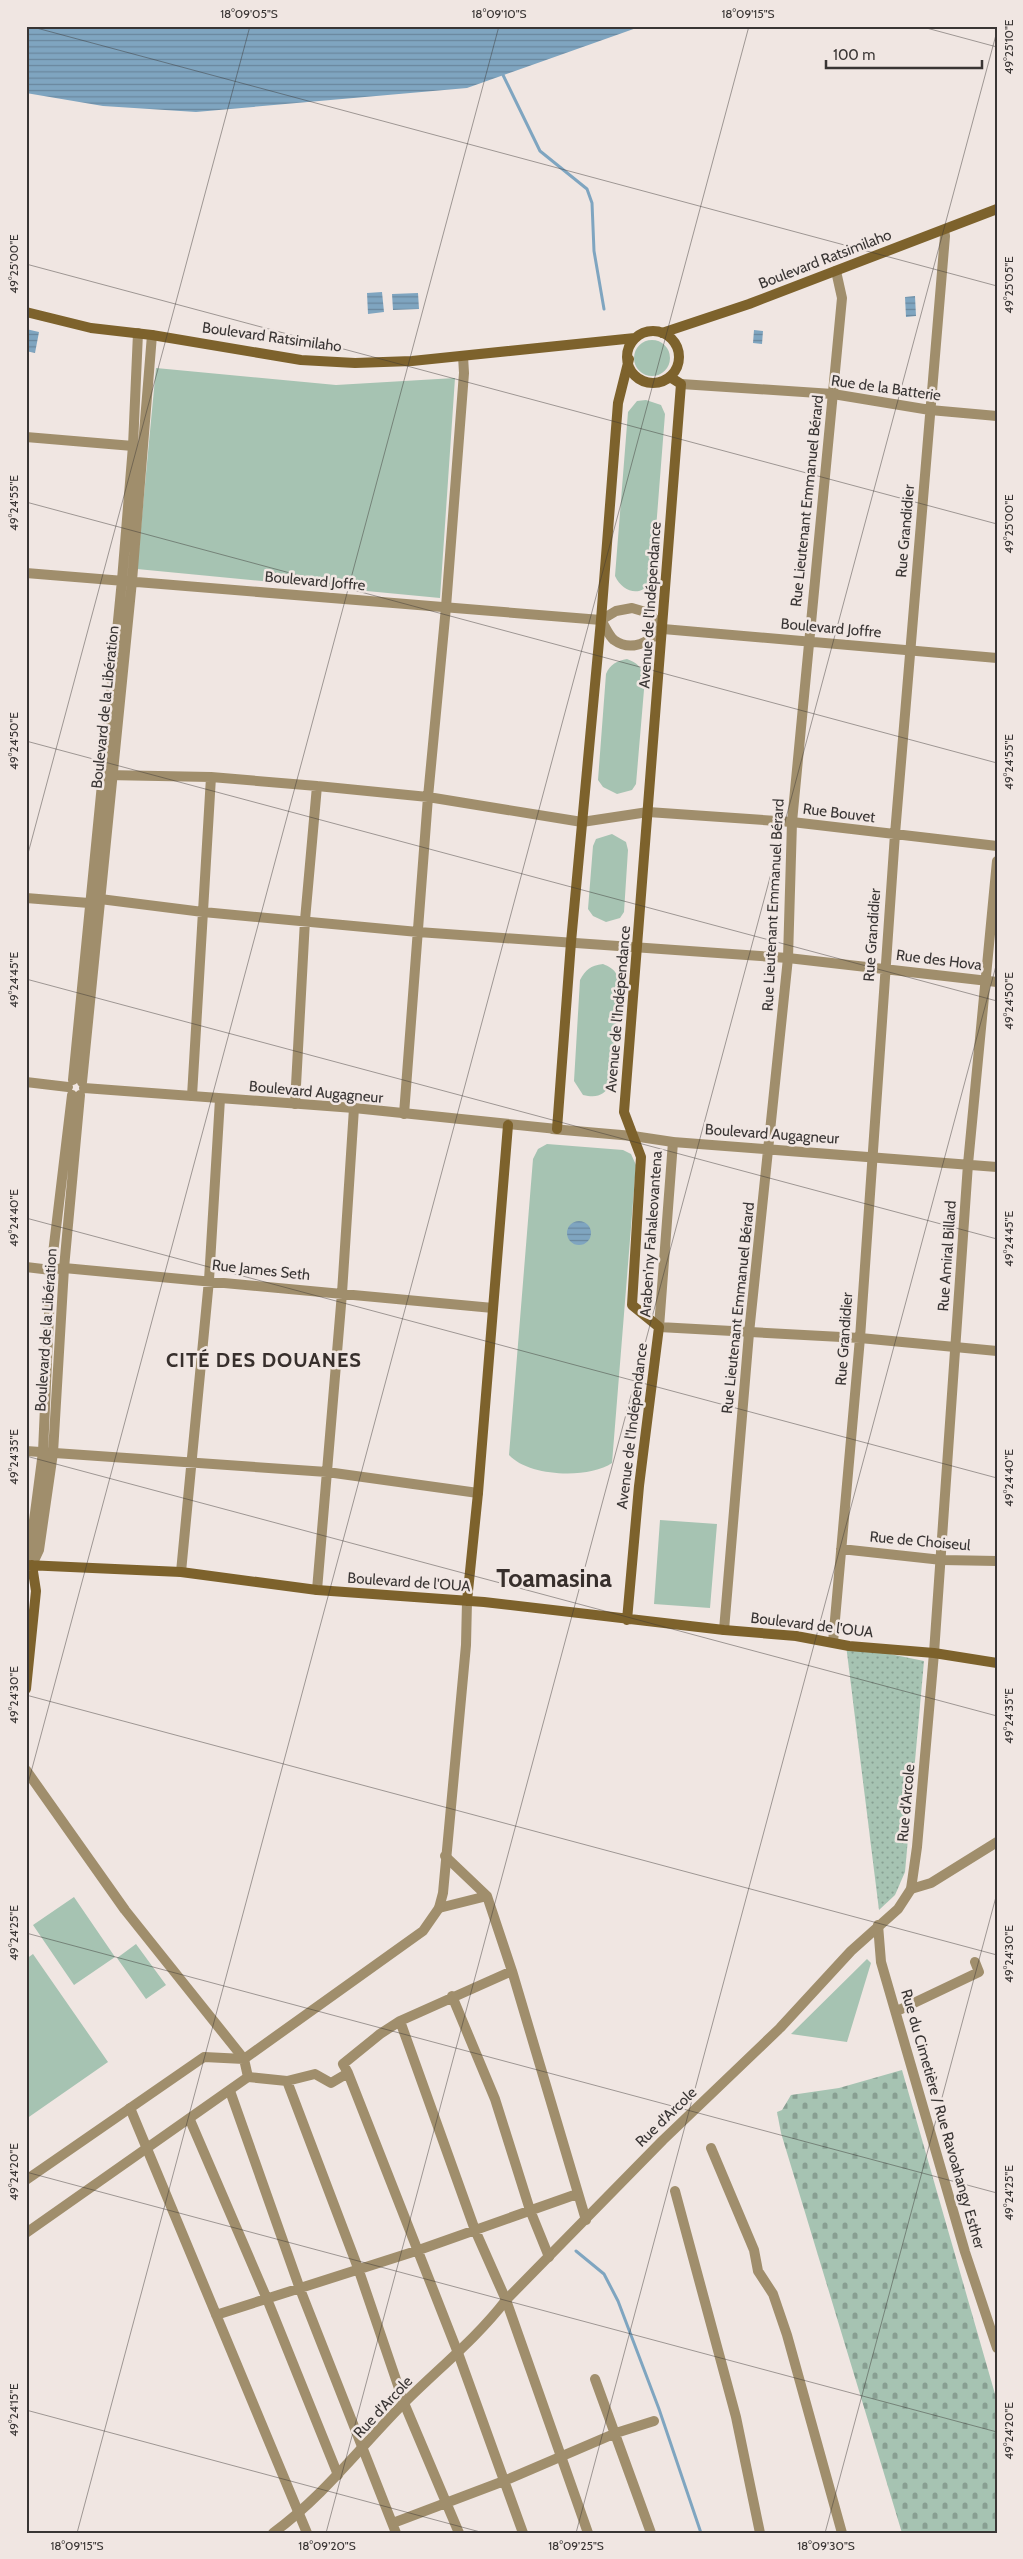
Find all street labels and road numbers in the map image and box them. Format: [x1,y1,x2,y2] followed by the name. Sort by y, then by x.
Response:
[756,225,894,293] street label: Boulevard Ratsimilaho
[201,318,343,356] street label: Boulevard Ratsimilaho
[830,371,942,405] street label: Rue de la Batterie
[787,394,827,608] street label: Rue Lieutenant Emmanuel Bérard
[892,483,918,578] street label: Rue Grandidier
[635,521,665,689] street label: Avenue de l'Indépendance
[264,568,366,594] street label: Boulevard Joffre
[780,615,882,641] street label: Boulevard Joffre
[87,625,123,789] street label: Boulevard de la Libération
[758,798,788,1012] street label: Rue Lieutenant Emmanuel Bérard
[802,800,876,826] street label: Rue Bouvet
[860,888,884,982] street label: Rue Grandidier
[602,925,634,1093] street label: Avenue de l'Indépendance
[895,946,984,974] street label: Rue des Hova
[248,1077,384,1107] street label: Boulevard Augagneur
[704,1120,840,1148] street label: Boulevard Augagneur
[636,1149,666,1318] street label: Araben'ny Fahaleovantena
[934,1200,960,1312] street label: Rue Amiral Billard
[718,1201,758,1415] street label: Rue Lieutenant Emmanuel Bérard
[31,1248,61,1412] street label: Boulevard de la Libération
[211,1256,311,1284] street label: Rue James Seth
[832,1292,856,1386] street label: Rue Grandidier
[613,1342,651,1510] street label: Avenue de l'Indépendance
[869,1528,972,1554] street label: Rue de Choiseul
[347,1569,472,1595] street label: Boulevard de l'OUA
[750,1609,875,1642] street label: Boulevard de l'OUA
[894,1763,918,1843] street label: Rue d'Arcole
[897,1987,989,2251] street label: Rue du Cimetière / Rue Ravoahangy Esther
[632,2083,701,2151] street label: Rue d'Arcole
[350,2372,416,2442] street label: Rue d'Arcole

